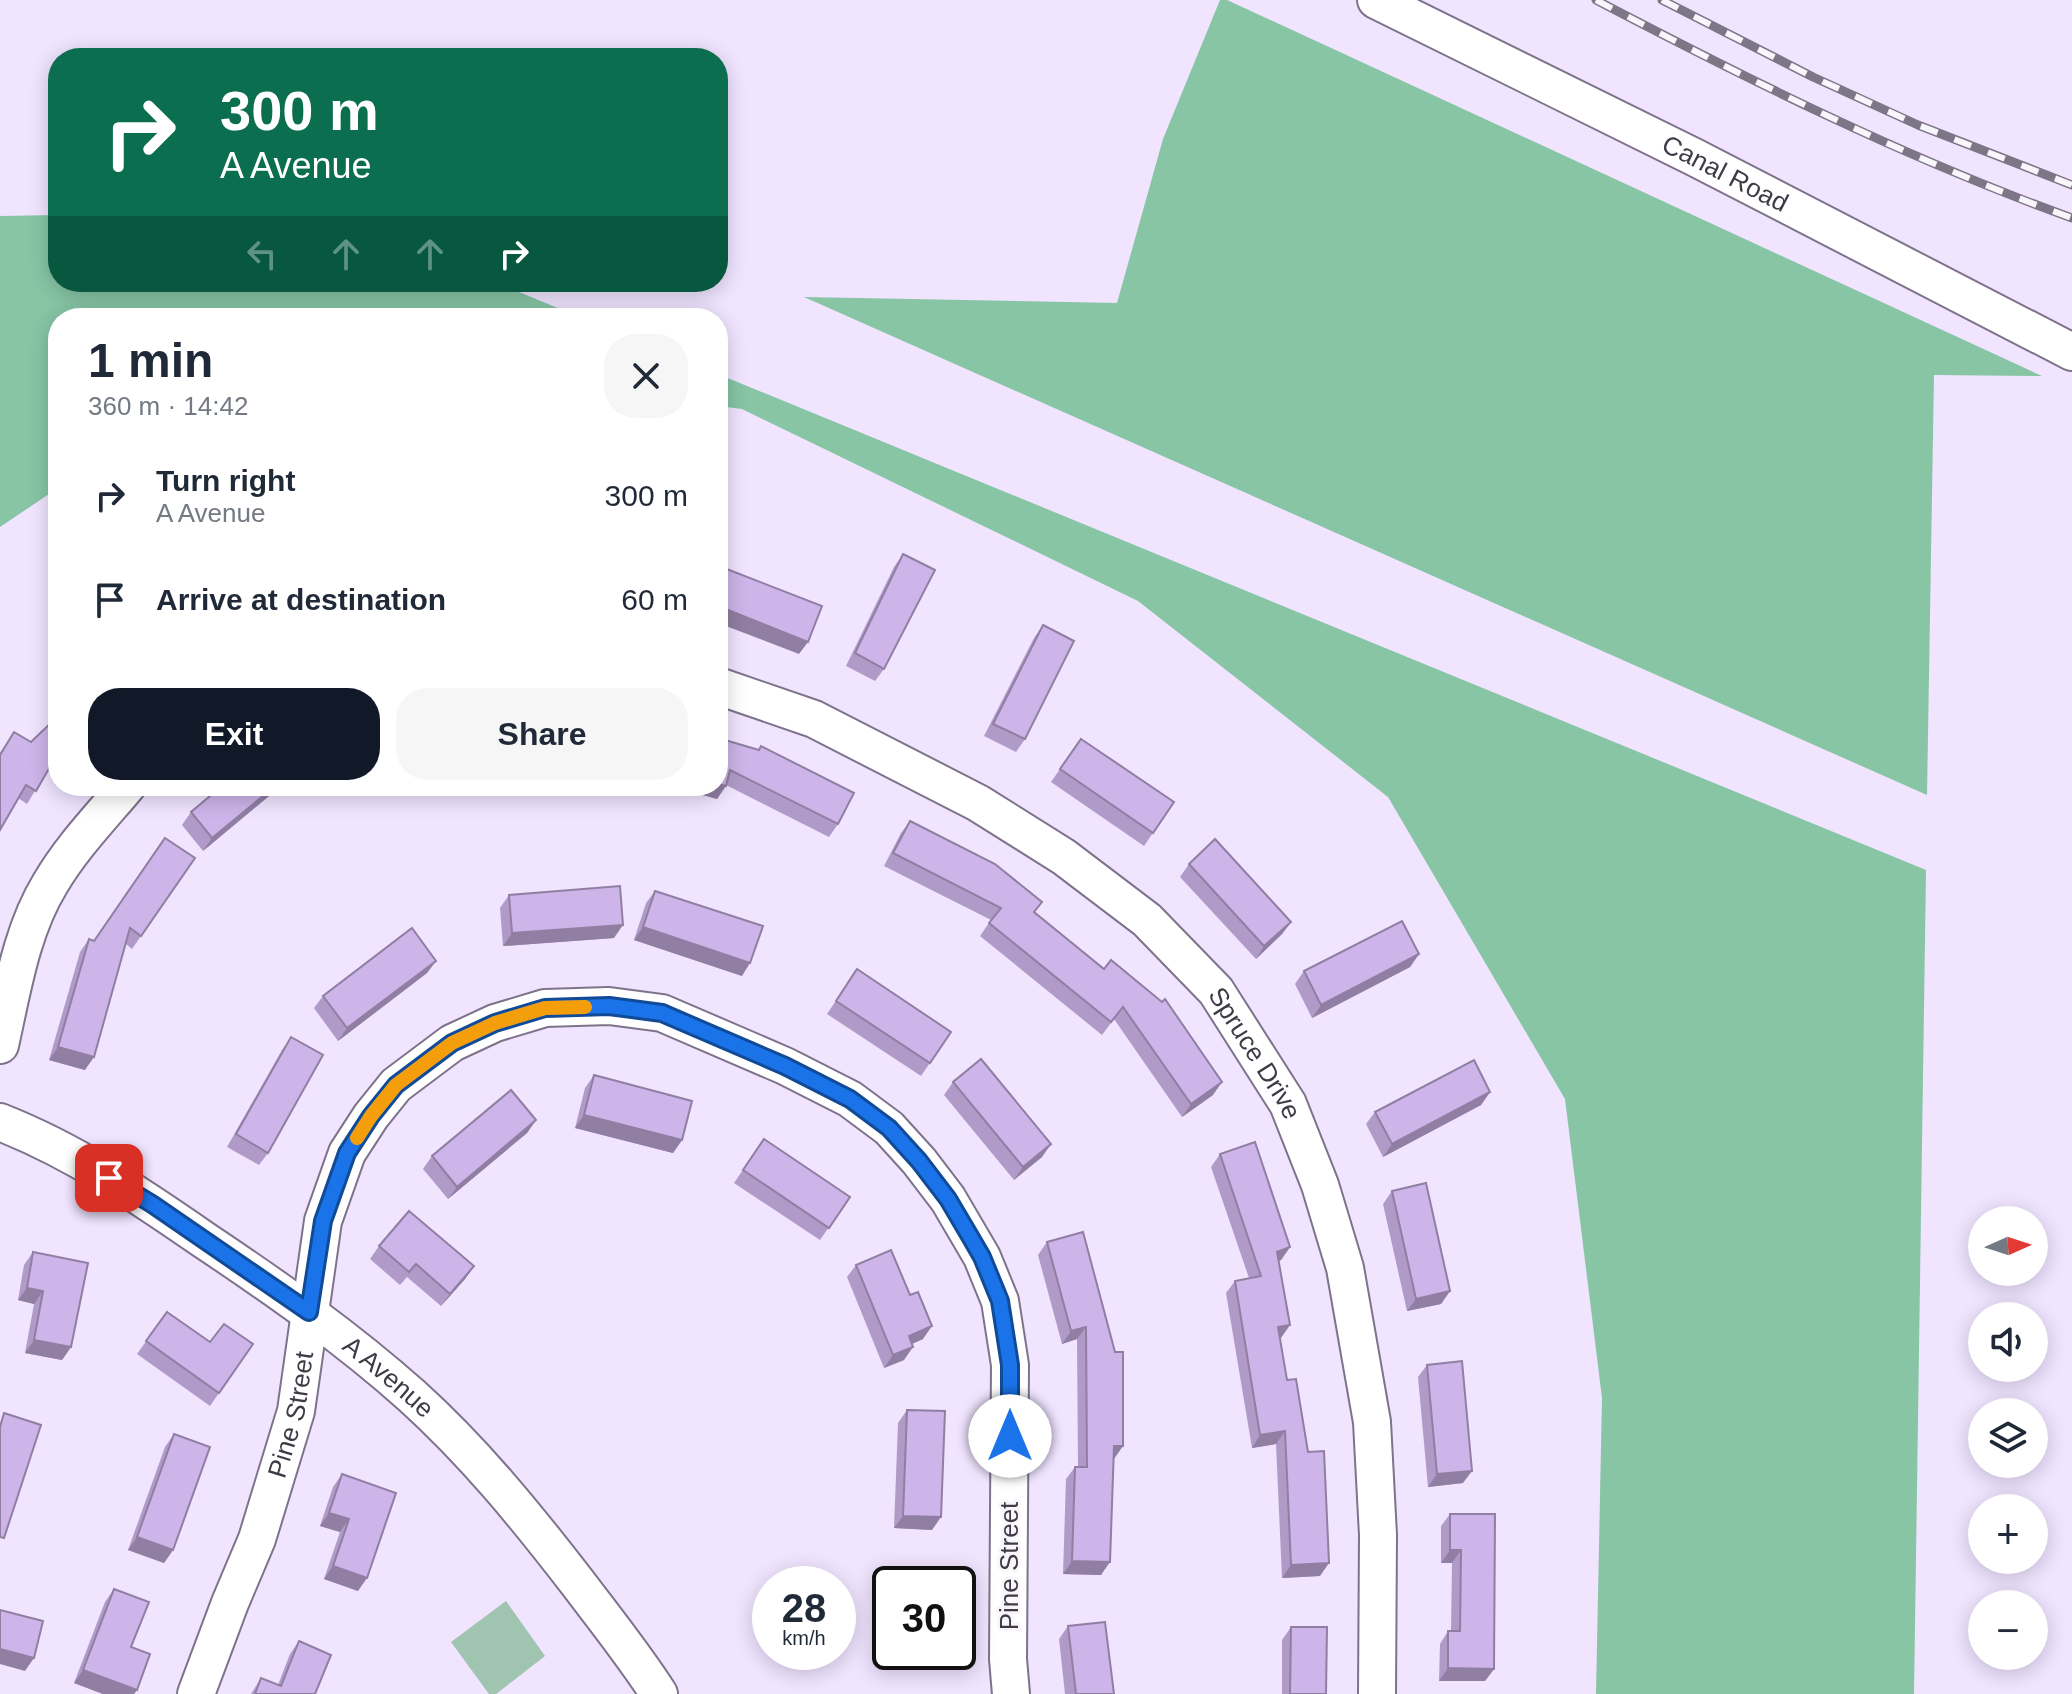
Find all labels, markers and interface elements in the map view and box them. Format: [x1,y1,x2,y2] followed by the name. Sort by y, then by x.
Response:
[220,79,379,142] text: 300 m
[88,80,192,184] icon: right
[1657,129,1793,218] street label: Canal Road
[220,145,372,186] text: A Avenue
[240,232,284,276] icon: left
[324,232,368,276] icon: ahead
[408,232,452,276] icon: ahead
[492,232,536,276] icon: right
[88,334,213,387] text: 1 min
[604,334,688,418] button: close
[88,391,248,421] text: 360 m · 14:42
[156,464,295,497] text: Turn right
[88,474,132,518] icon: right
[605,479,688,512] text: 300 m
[156,498,265,528] text: A Avenue
[88,578,132,622] icon: arrive
[156,583,446,616] text: Arrive at destination
[621,583,688,616] text: 60 m
[88,688,380,780] button: Exit
[396,688,688,780] button: Share
[1202,981,1307,1123] street label: Spruce Drive
[75,1144,143,1212] pin
[87,1156,131,1200] icon: arrive
[1968,1206,2048,1286] north arrow
[1968,1206,2048,1670] map controls
[1968,1302,2048,1382] button: sound
[337,1330,440,1423] street label: A Avenue
[262,1349,319,1481] street label: Pine Street
[968,1394,1052,1478] position arrow
[1968,1398,2048,1478] button: layers
[1968,1494,2048,1574] button: +
[994,1501,1024,1630] street label: Pine Street
[872,1566,976,1670] speed limit sign: 30
[782,1586,826,1630] text: 28
[1968,1590,2048,1670] button: −
[782,1627,826,1649] text: km/h

